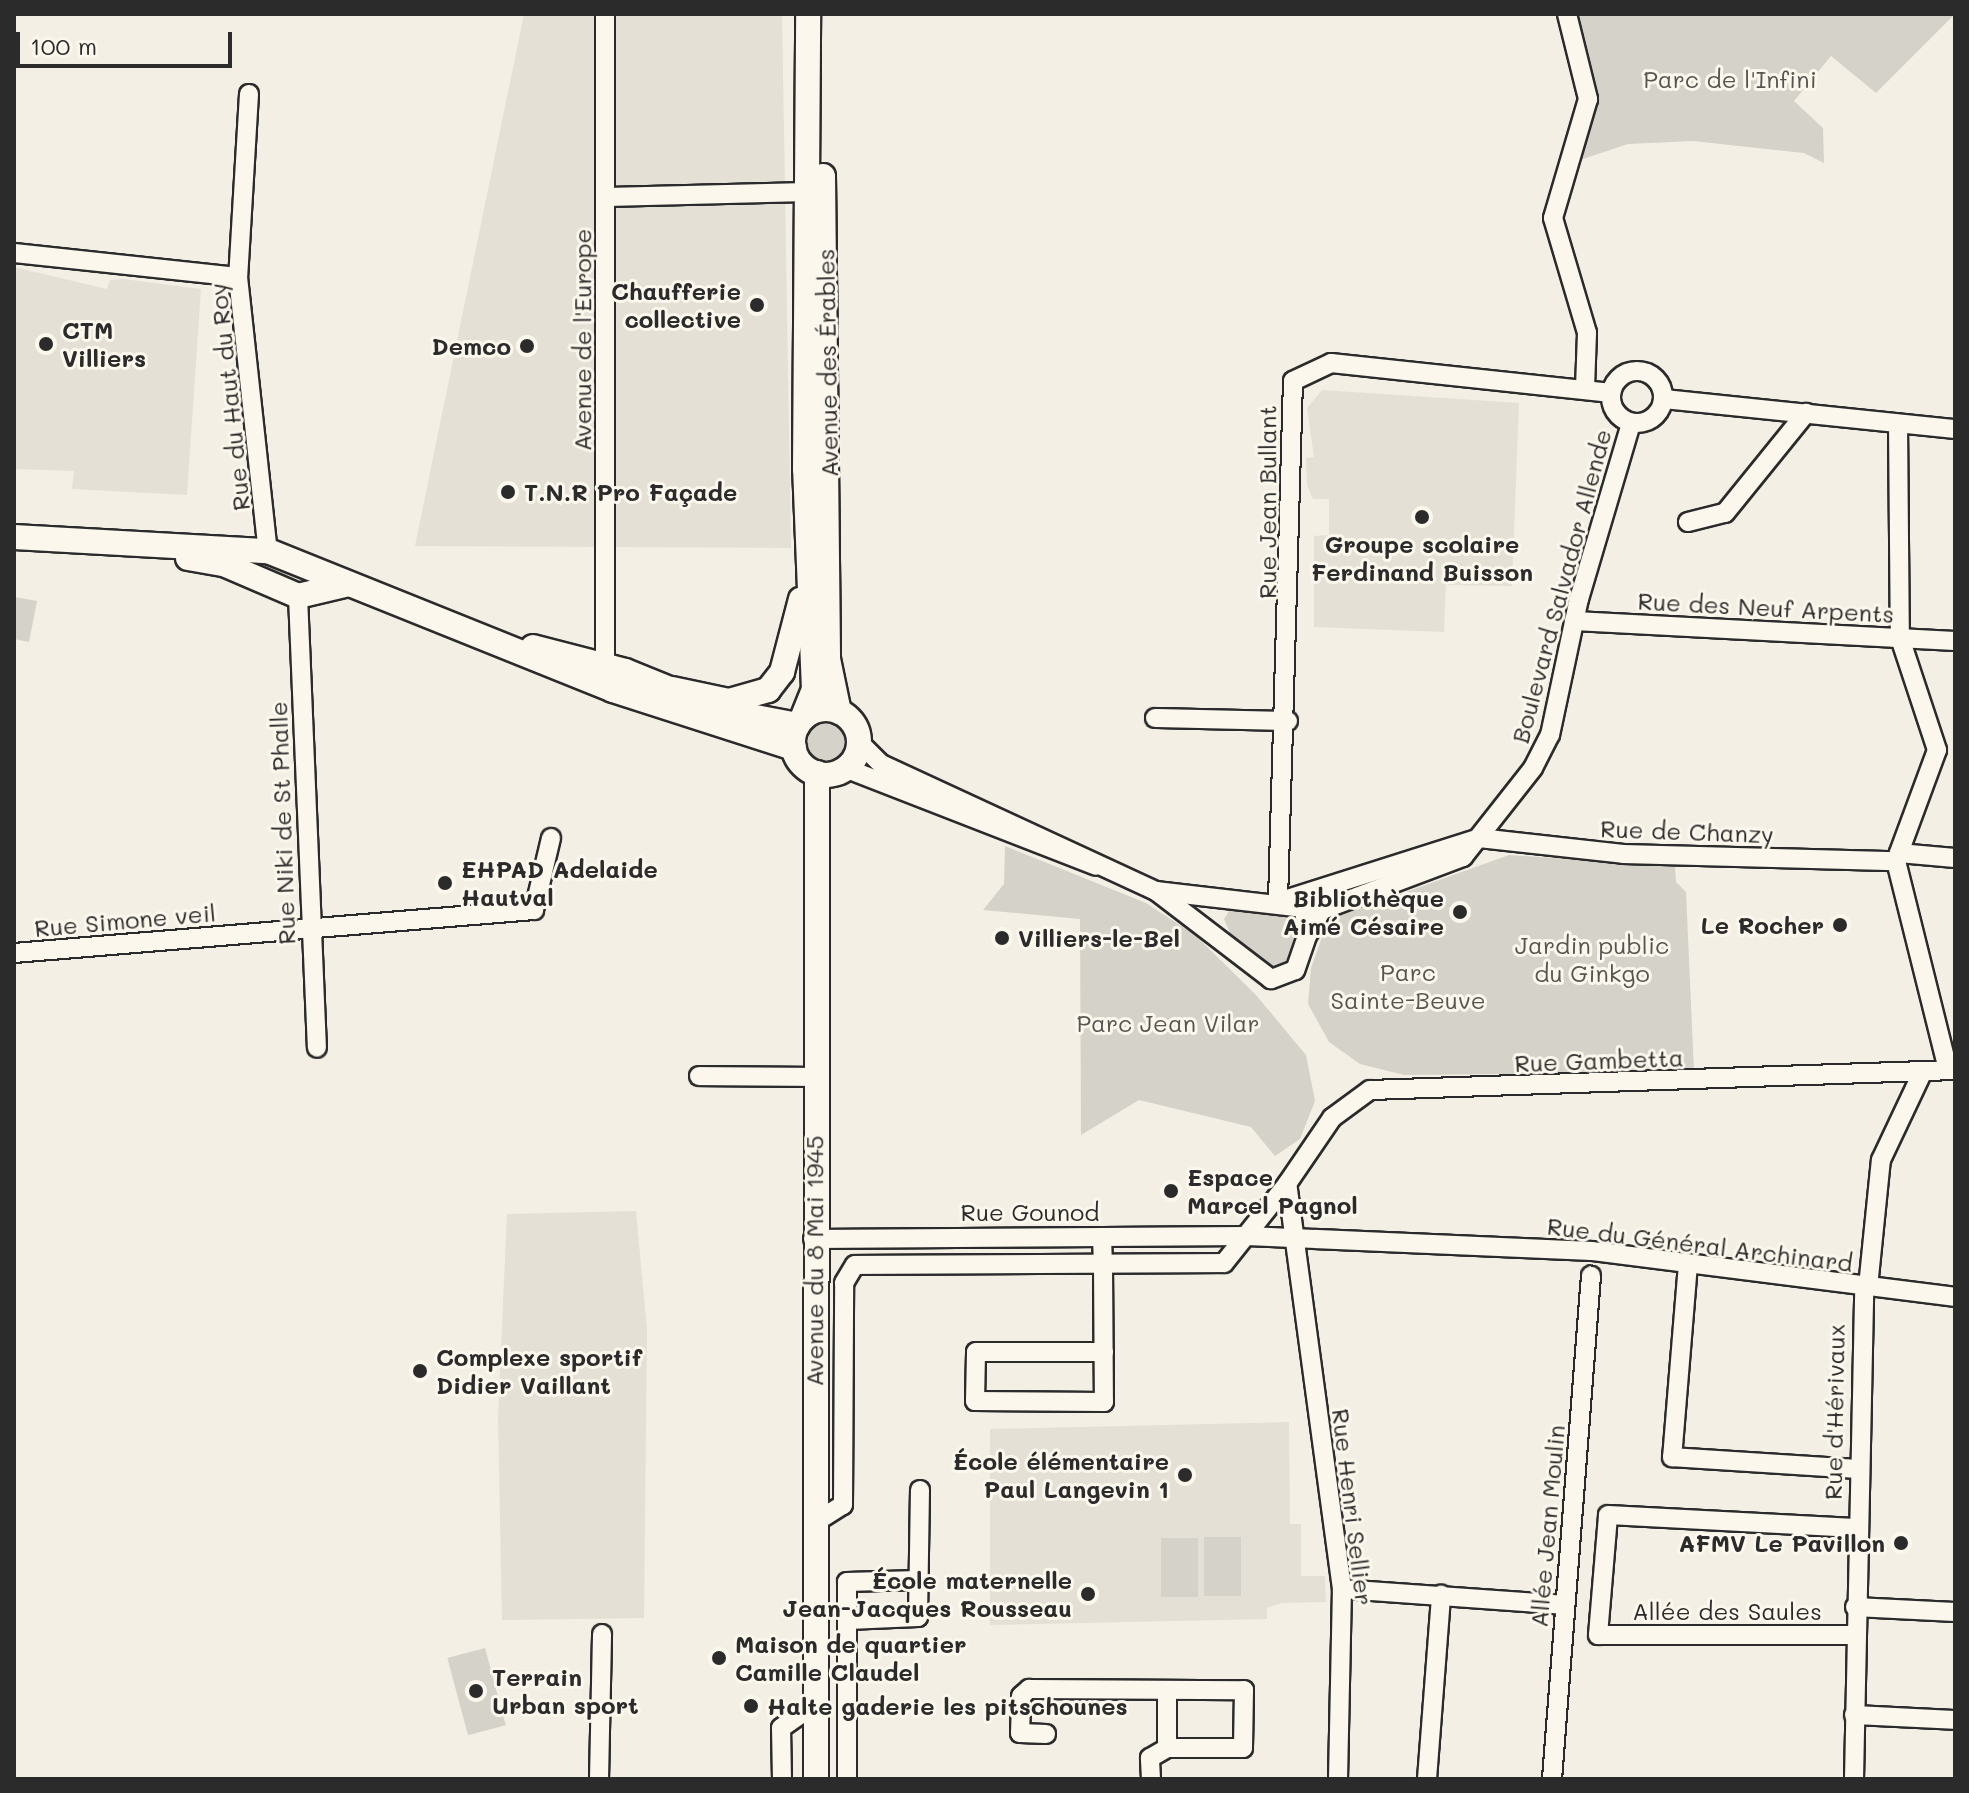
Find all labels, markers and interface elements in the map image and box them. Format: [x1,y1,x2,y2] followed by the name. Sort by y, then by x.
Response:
[20,16,236,66] scale bar
[30,30,97,61] text: 100 m
[1643,65,1817,93] park label: Parc de l'Infini
[568,229,596,451] street label: Avenue de l'Europe
[811,248,843,478] street label: Avenue des Érables
[611,277,741,333] place label: Chaufferie collective
[203,282,255,512] street label: Rue du Haut du Roy
[748,296,766,314] marker: Chaufferie collective
[62,316,146,372] place label: CTM Villiers
[432,332,511,360] place label: Demco
[37,335,55,353] marker: CTM Villiers
[518,337,536,355] marker: Demco
[1253,405,1281,599] street label: Rue Jean Bullant
[1505,426,1617,746] street label: Boulevard Salvador Allende
[524,478,737,506] place label: T.N.R Pro Façade
[499,483,517,501] marker: T.N.R Pro Façade
[1413,508,1431,526] marker: Groupe scolaire Ferdinand Buisson
[1311,530,1533,586] place label: Groupe scolaire Ferdinand Buisson
[1637,586,1895,628] street label: Rue des Neuf Arpents
[263,701,301,945] street label: Rue Niki de St Phalle
[1600,814,1774,848] street label: Rue de Chanzy
[461,855,658,911] place label: EHPAD Adelaide Hautval
[436,874,454,892] marker: EHPAD Adelaide Hautval
[1283,884,1444,940] place label: Bibliothèque Aimé Césaire
[33,898,217,942] street label: Rue Simone veil
[1451,903,1469,921] marker: Bibliothèque Aimé Césaire
[1701,911,1824,939] place label: Le Rocher
[1831,916,1849,934] marker: Le Rocher
[1018,924,1180,952] place label: Villiers-le-Bel
[993,929,1011,947] marker: Villiers-le-Bel
[1515,931,1669,987] park label: Jardin public du Ginkgo
[1330,958,1486,1014] park label: Parc Sainte-Beuve
[1076,1009,1260,1037] park label: Parc Jean Vilar
[1514,1043,1684,1077] street label: Rue Gambetta
[800,1135,828,1387] street label: Avenue du 8 Mai 1945
[1187,1163,1358,1219] place label: Espace Marcel Pagnol
[1162,1182,1180,1200] marker: Espace Marcel Pagnol
[961,1198,1099,1226] street label: Rue Gounod
[1546,1211,1854,1277] street label: Rue du Général Archinard
[1818,1324,1850,1500] street label: Rue d'Hérivaux
[436,1343,642,1399] place label: Complexe sportif Didier Vaillant
[411,1362,429,1380] marker: Complexe sportif Didier Vaillant
[1327,1407,1379,1607] street label: Rue Henri Sellier
[1524,1424,1570,1628] street label: Allée Jean Moulin
[953,1447,1169,1503] place label: École élémentaire Paul Langevin 1
[1176,1466,1194,1484] marker: École élémentaire Paul Langevin 1
[1679,1529,1885,1557] place label: AFMV Le Pavillon
[1892,1534,1910,1552] marker: AFMV Le Pavillon
[782,1566,1072,1622] place label: École maternelle Jean-Jacques Rousseau
[1079,1585,1097,1603] marker: École maternelle Jean-Jacques Rousseau
[1632,1597,1822,1625] street label: Allée des Saules
[735,1630,967,1686] place label: Maison de quartier Camille Claudel
[710,1649,728,1667] marker: Maison de quartier Camille Claudel
[492,1663,639,1719] place label: Terrain Urban sport
[467,1682,485,1700] marker: Terrain Urban sport
[767,1692,1128,1720] place label: Halte gaderie les pitschounes
[742,1697,760,1715] marker: Halte gaderie les pitschounes

